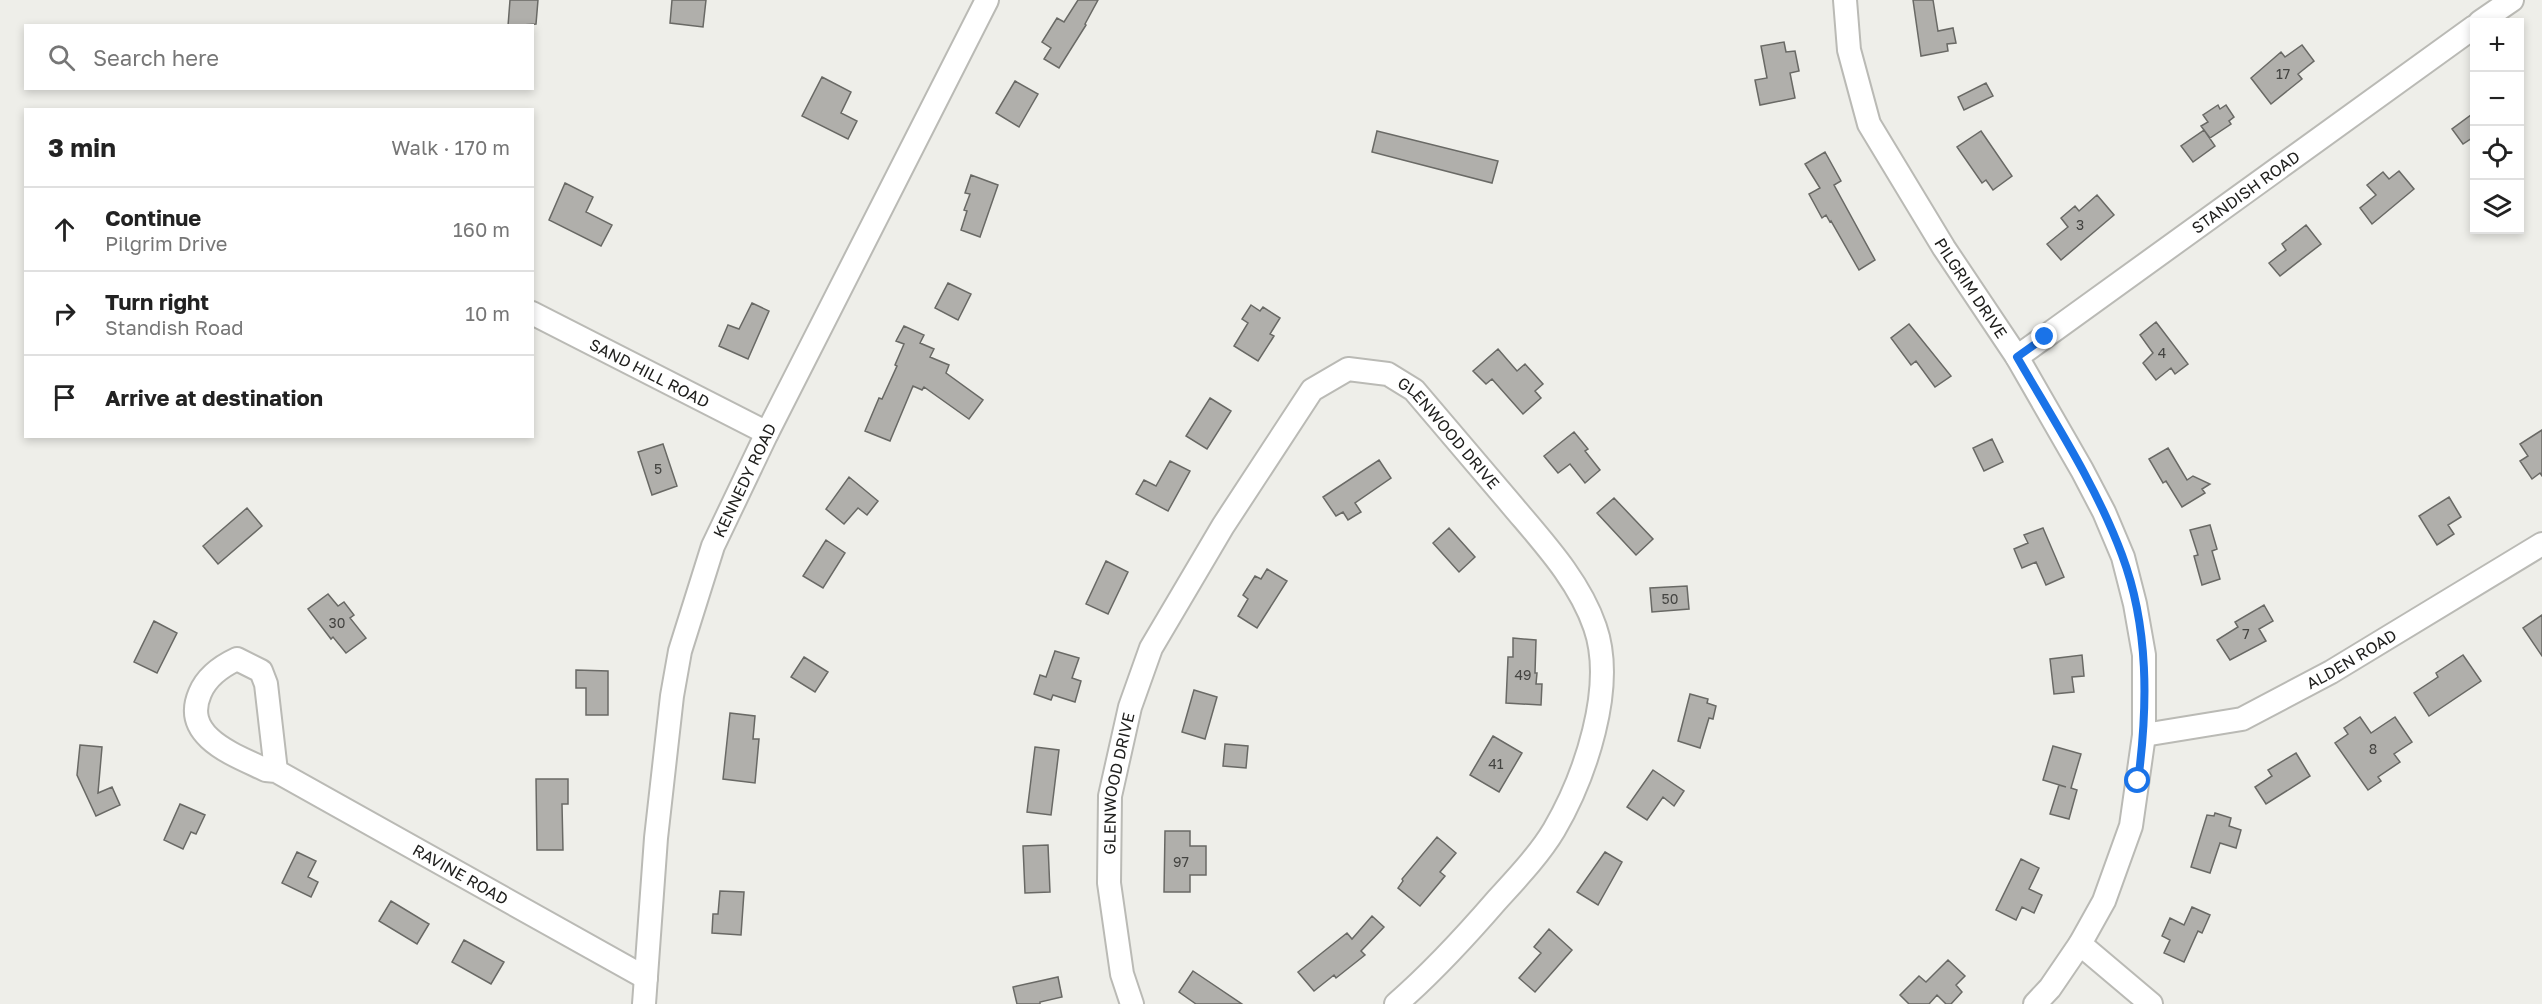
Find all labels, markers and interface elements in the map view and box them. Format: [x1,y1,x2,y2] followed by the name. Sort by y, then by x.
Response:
[2470,18,2524,234] map controls
[2470,18,2524,72] button: +
[24,24,534,90] search box
[45,41,78,74] icon: search
[93,44,219,71] text: Search here
[2276,65,2290,82] house number: 17
[2470,72,2524,126] button: −
[2470,126,2524,180] button: locate
[48,132,116,163] text: 3 min
[391,135,510,159] text: Walk · 170 m
[2188,146,2304,238] street label: STANDISH ROAD
[2470,180,2524,234] button: layers
[105,204,201,231] text: Continue
[48,213,81,246] icon: ahead
[2076,216,2084,233] house number: 3
[453,217,510,241] text: 160 m
[105,231,227,255] text: Pilgrim Drive
[1930,234,2012,342] street label: PILGRIM DRIVE
[105,288,209,315] text: Turn right
[48,297,81,330] icon: right
[465,301,510,325] text: 10 m
[105,315,244,339] text: Standish Road
[2031,323,2057,349] route end
[586,334,713,412] street label: SAND HILL ROAD
[2158,344,2166,361] house number: 4
[1394,372,1504,493] street label: GLENWOOD DRIVE
[48,381,81,414] icon: arrive
[105,384,323,411] text: Arrive at destination
[709,420,780,541] street label: KENNEDY ROAD
[654,460,662,477] house number: 5
[1662,590,1678,607] house number: 50
[329,614,345,631] house number: 30
[2242,625,2250,642] house number: 7
[2303,625,2400,693] street label: ALDEN ROAD
[1514,666,1532,683] house number: 49
[1099,710,1138,855] street label: GLENWOOD DRIVE
[2369,740,2377,757] house number: 8
[1488,755,1504,772] house number: 41
[2124,767,2150,793] route start
[409,840,512,909] street label: RAVINE ROAD
[1173,853,1189,870] house number: 97

